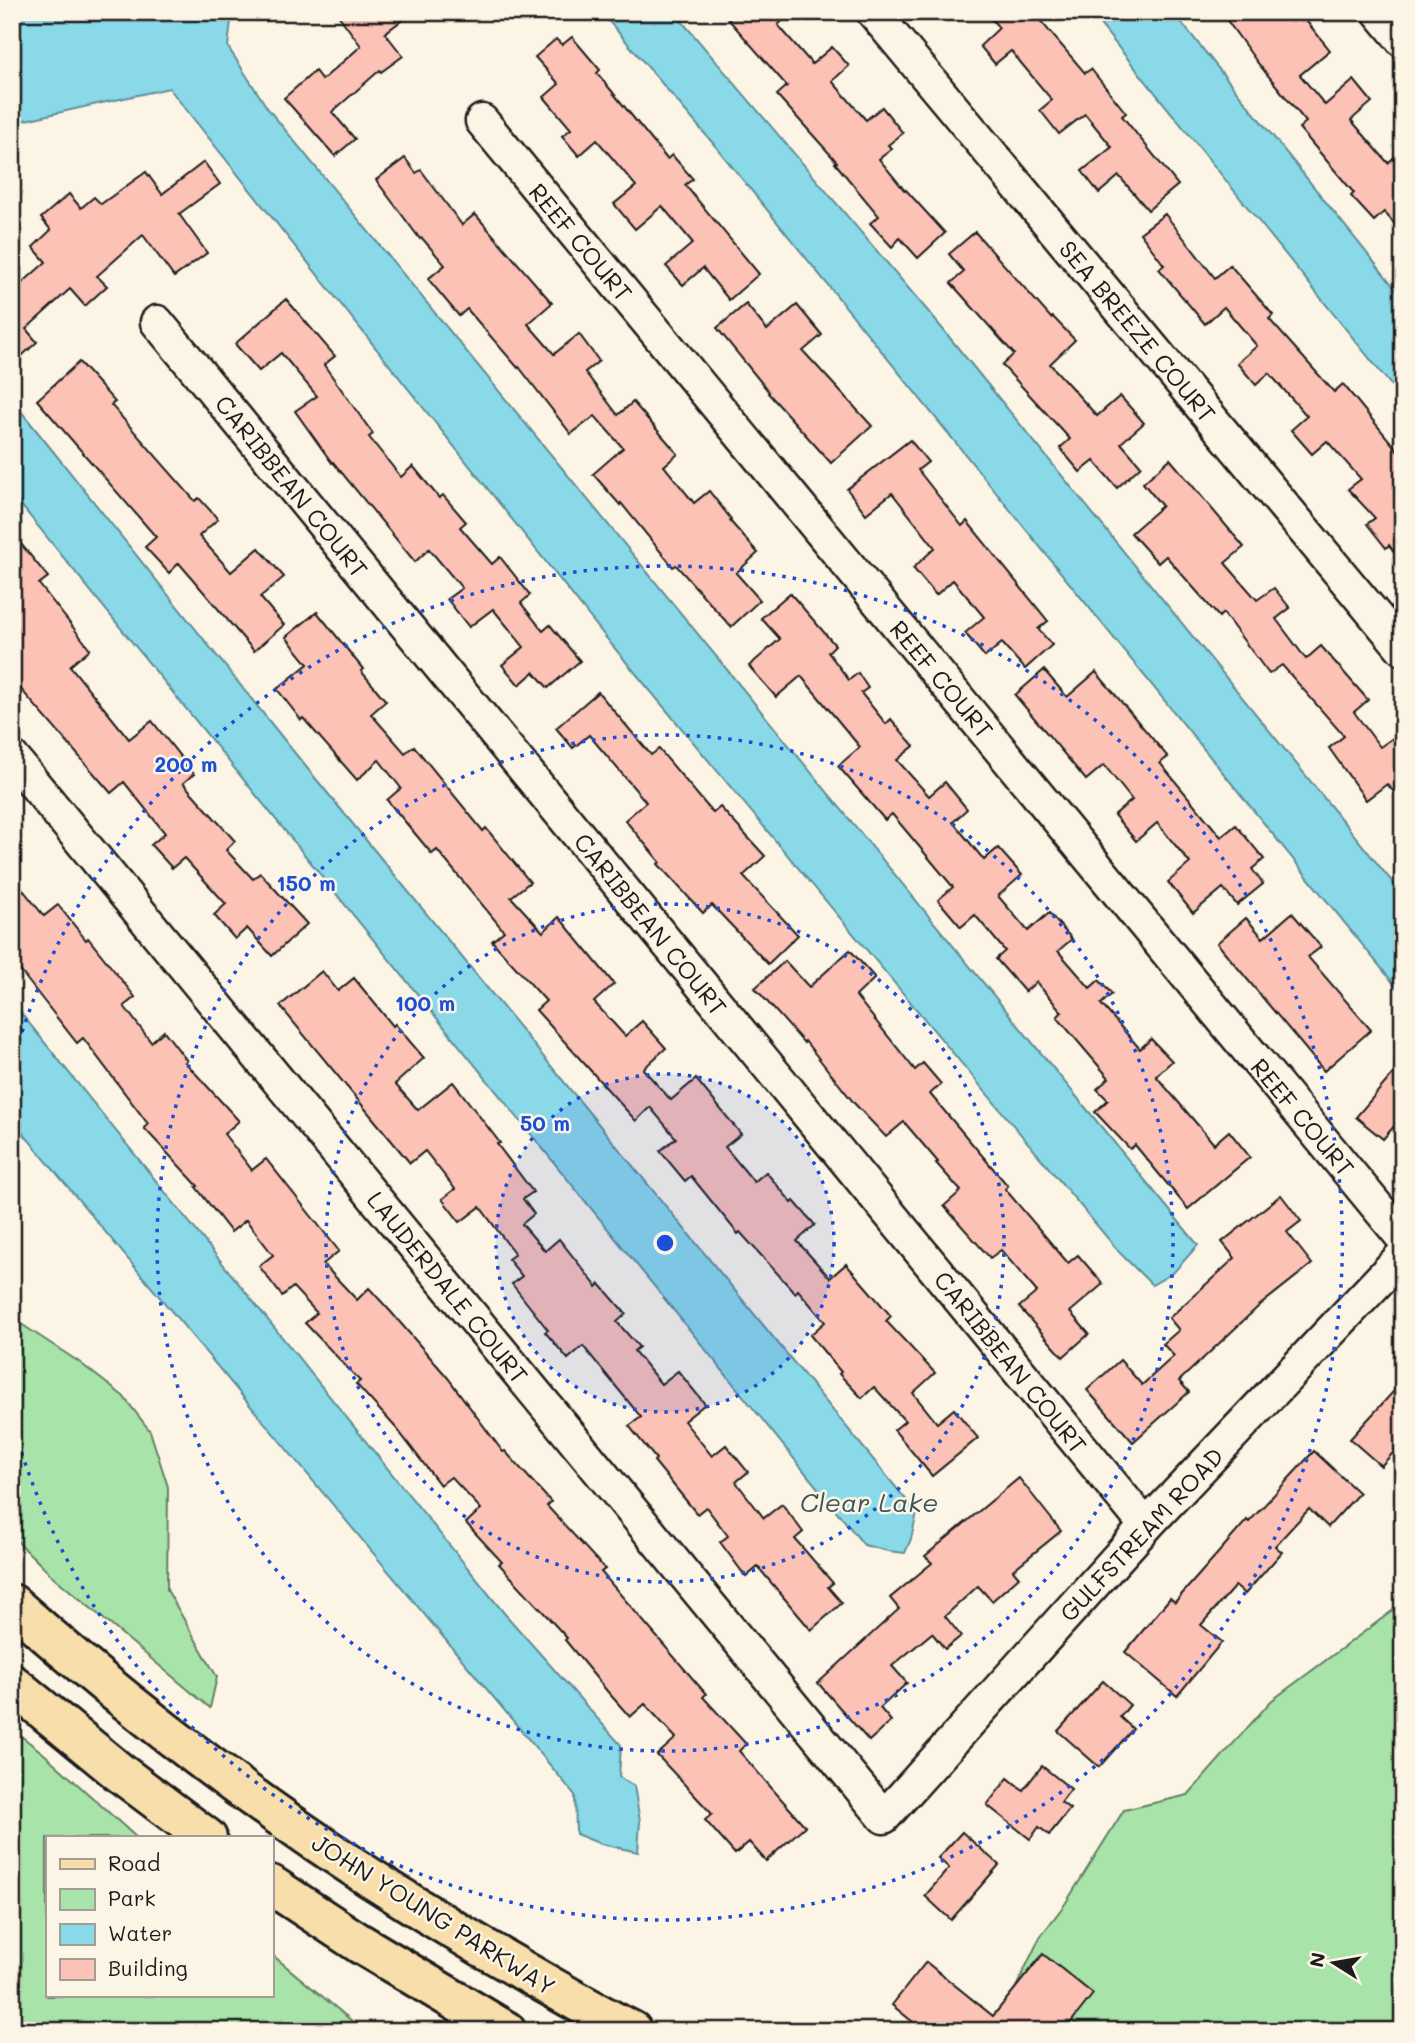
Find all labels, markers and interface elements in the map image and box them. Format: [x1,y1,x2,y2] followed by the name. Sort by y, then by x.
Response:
[523,177,639,307] street label: REEF COURT
[1053,234,1223,428] street label: SEA BREEZE COURT
[209,388,375,584] street label: CARIBBEAN COURT
[884,614,1000,744] street label: REEF COURT
[155,750,217,777] text: 200 m
[568,826,734,1022] street label: CARIBBEAN COURT
[276,869,336,896] text: 150 m
[395,989,455,1016] text: 100 m
[1245,1052,1361,1182] street label: REEF COURT
[520,1109,570,1136] text: 50 m
[361,1184,535,1390] street label: LAUDERDALE COURT
[653,1231,677,1255] centre of rings
[928,1264,1094,1460] street label: CARIBBEAN COURT
[1052,1441,1230,1627] street label: GULFSTREAM ROAD
[800,1485,938,1519] water label: Clear Lake
[307,1826,561,2002] street label: JOHN YOUNG PARKWAY
[46,1836,273,1997] legend
[108,1849,160,1876] text: Road
[108,1884,156,1911] text: Park
[108,1919,172,1946] text: Water
[1300,1927,1370,1997] north arrow
[1303,1950,1330,1969] text: N
[108,1954,188,1981] text: Building

